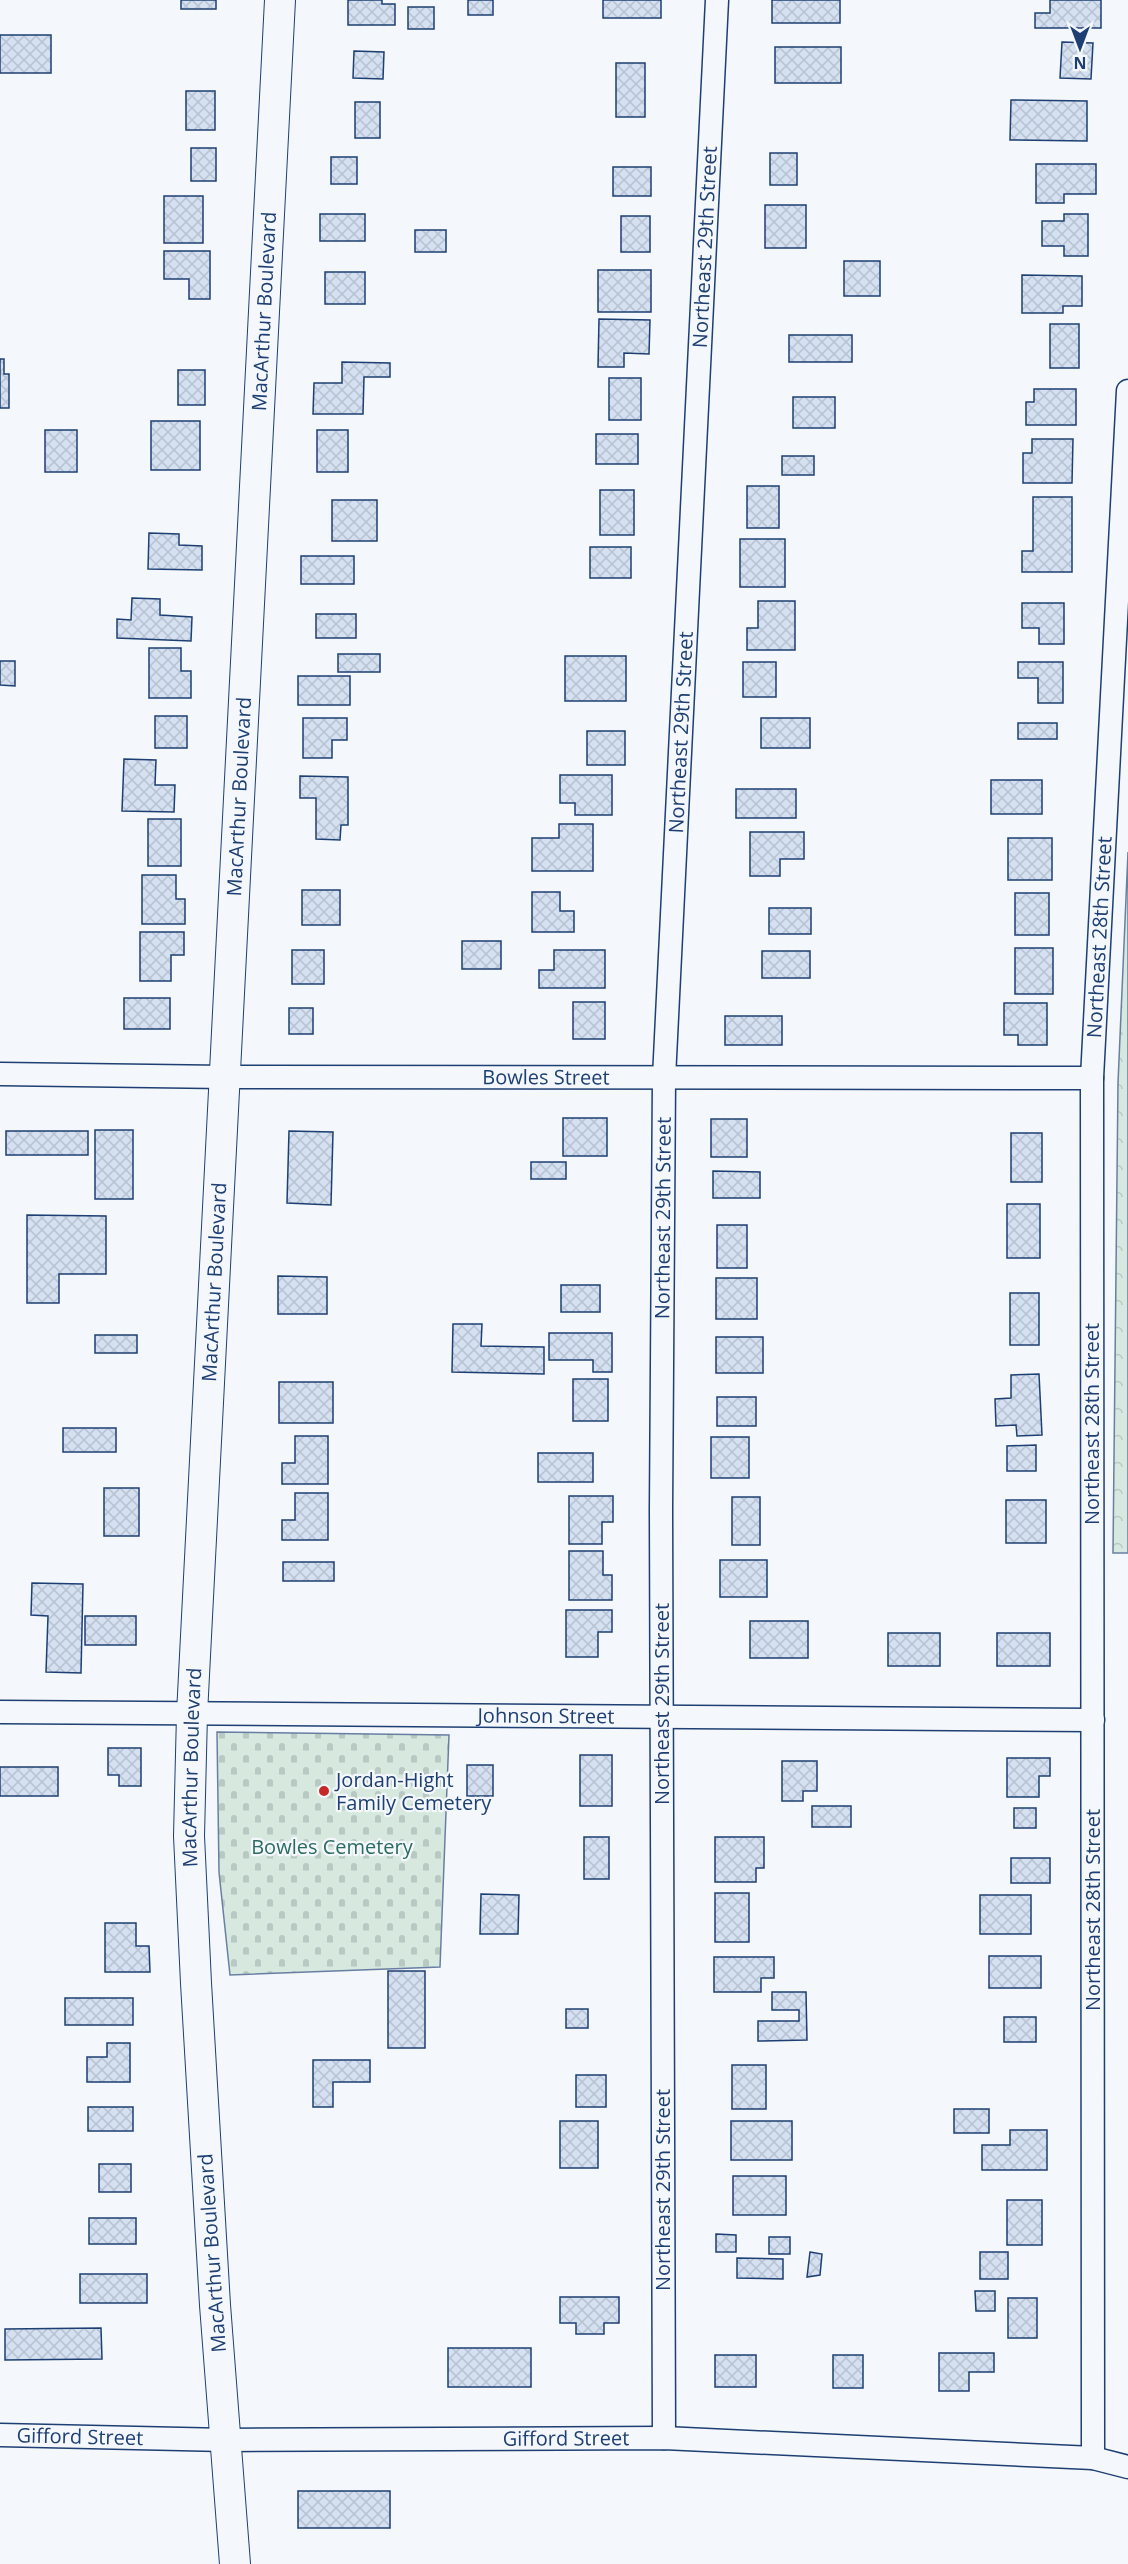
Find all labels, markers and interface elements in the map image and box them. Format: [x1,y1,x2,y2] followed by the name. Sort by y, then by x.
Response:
[1050,18,1110,78] north arrow
[1073,52,1087,74] text: N
[686,145,723,349] street label: Northeast 29th Street
[245,211,282,412] street label: MacArthur Boulevard
[662,631,699,834] street label: Northeast 29th Street
[220,696,257,897] street label: MacArthur Boulevard
[1080,835,1118,1039] street label: Northeast 28th Street
[482,1063,610,1090] street label: Bowles Street
[648,1117,677,1319] street label: Northeast 29th Street
[195,1182,232,1382] street label: MacArthur Boulevard
[1078,1323,1105,1525] street label: Northeast 28th Street
[648,1603,675,1805] street label: Northeast 29th Street
[175,1667,207,1868] street label: MacArthur Boulevard
[475,1701,615,1729] street label: Johnson Street
[334,1766,492,1816] place label: Jordan-Hight Family Cemetery
[317,1784,331,1798] marker: Jordan-Hight Family Cemetery
[1079,1809,1106,2011] street label: Northeast 28th Street
[251,1833,414,1860] park label: Bowles Cemetery
[649,2089,676,2291] street label: Northeast 29th Street
[191,2153,232,2354] street label: MacArthur Boulevard
[16,2421,144,2451] street label: Gifford Street
[503,2424,629,2452] street label: Gifford Street

